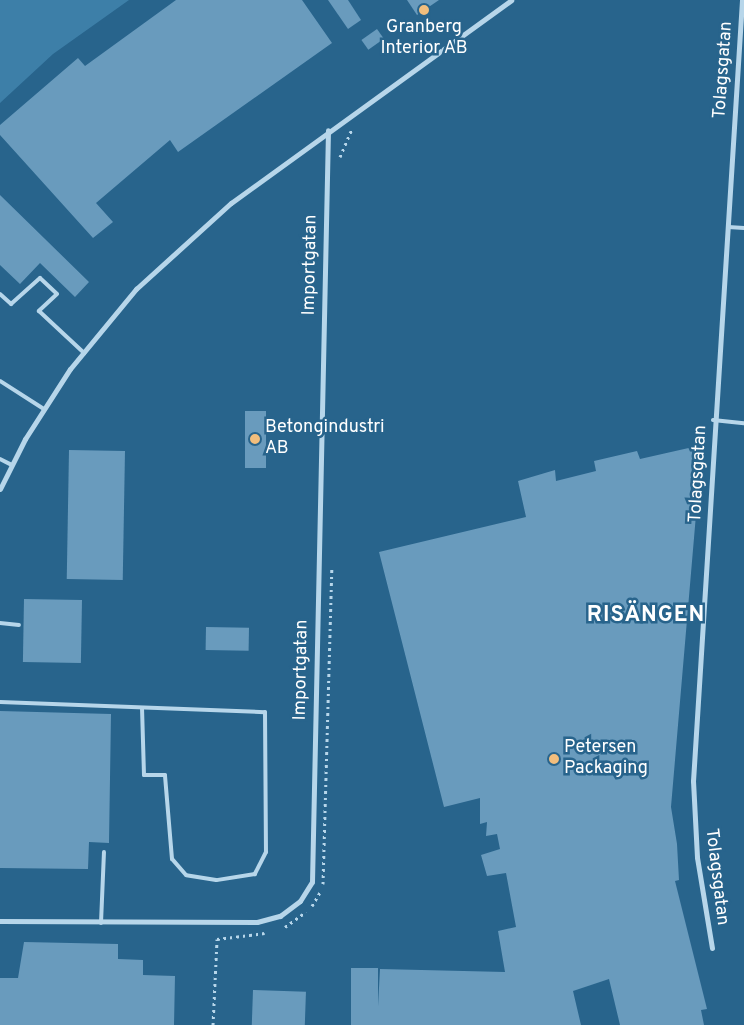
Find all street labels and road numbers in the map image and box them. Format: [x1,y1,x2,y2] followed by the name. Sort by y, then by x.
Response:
[710,21,738,119] street label: Tolagsgatan
[299,214,323,316] street label: Importgatan
[686,425,712,523] street label: Tolagsgatan
[290,619,314,721] street label: Importgatan
[699,827,733,927] street label: Tolagsgatan

